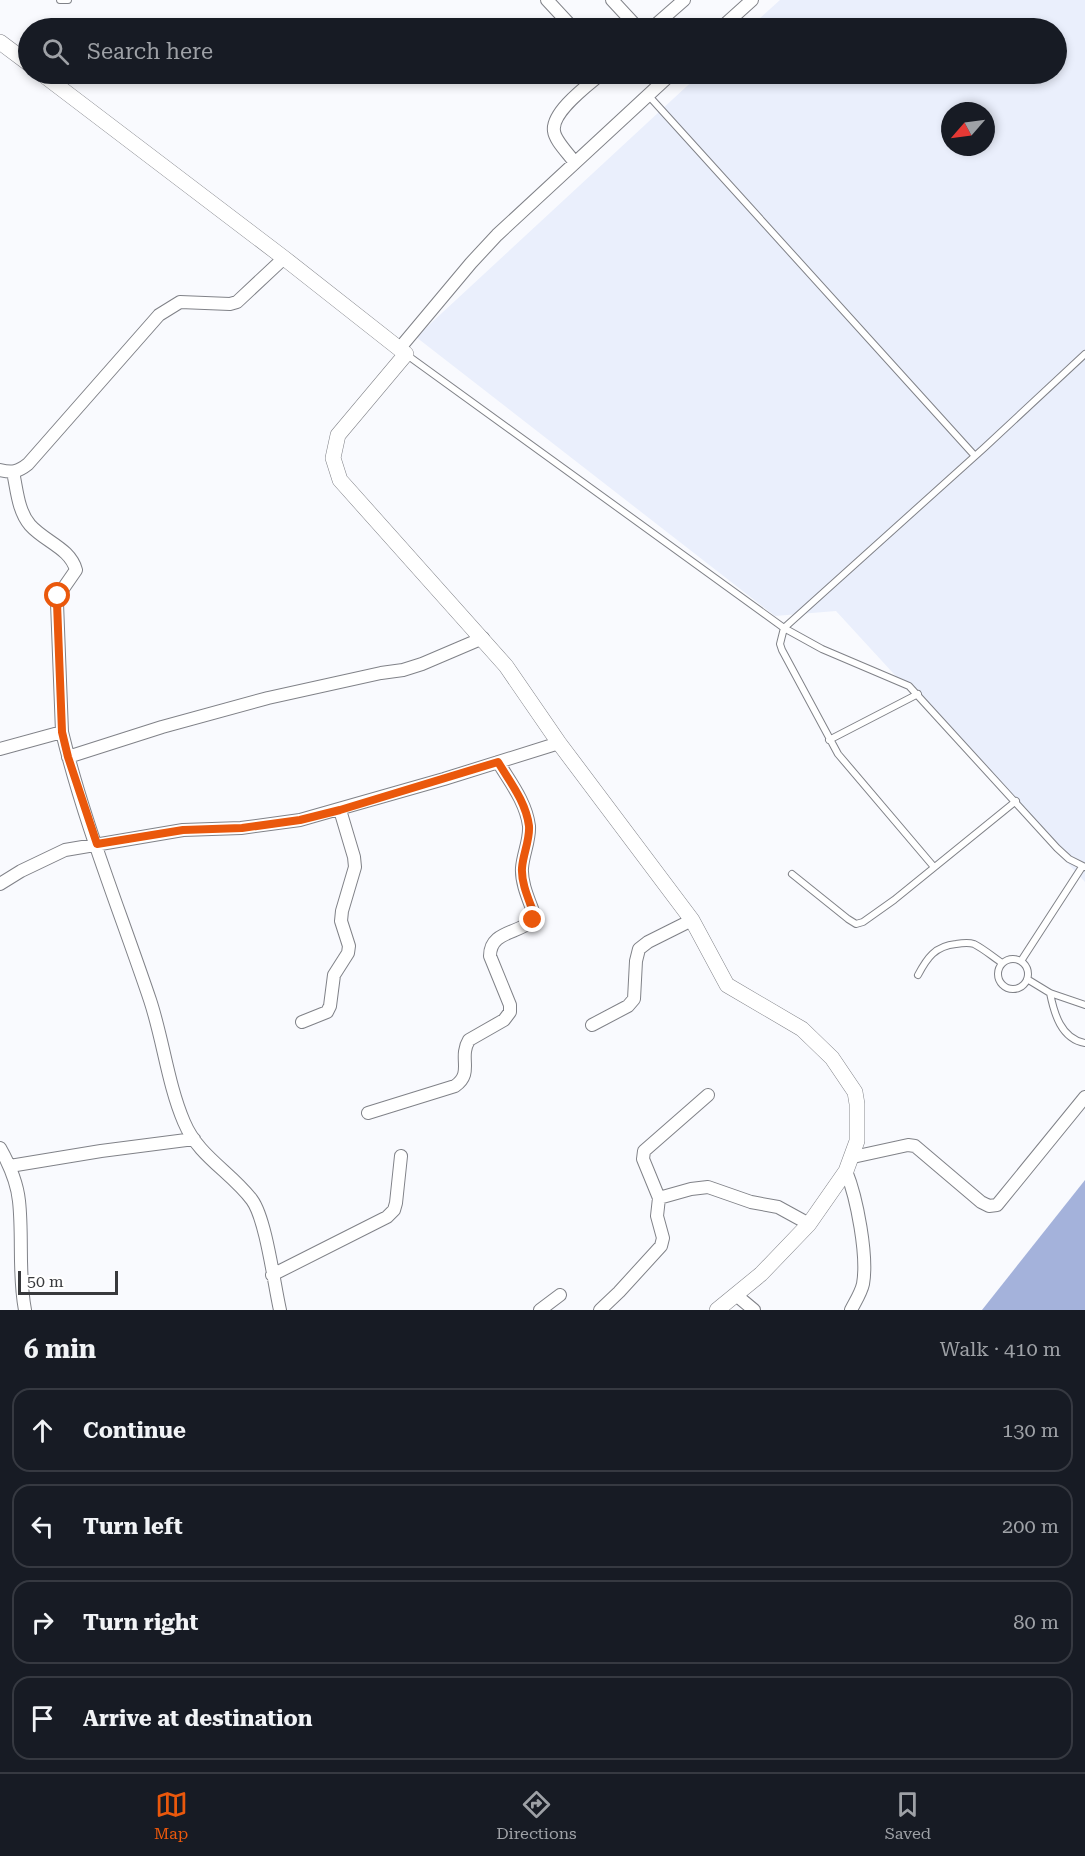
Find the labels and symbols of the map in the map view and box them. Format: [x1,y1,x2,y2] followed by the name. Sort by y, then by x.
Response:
[941,102,995,156] north arrow
[44,582,70,608] route start
[519,906,545,932] route end
[18,1268,118,1296] scale bar

